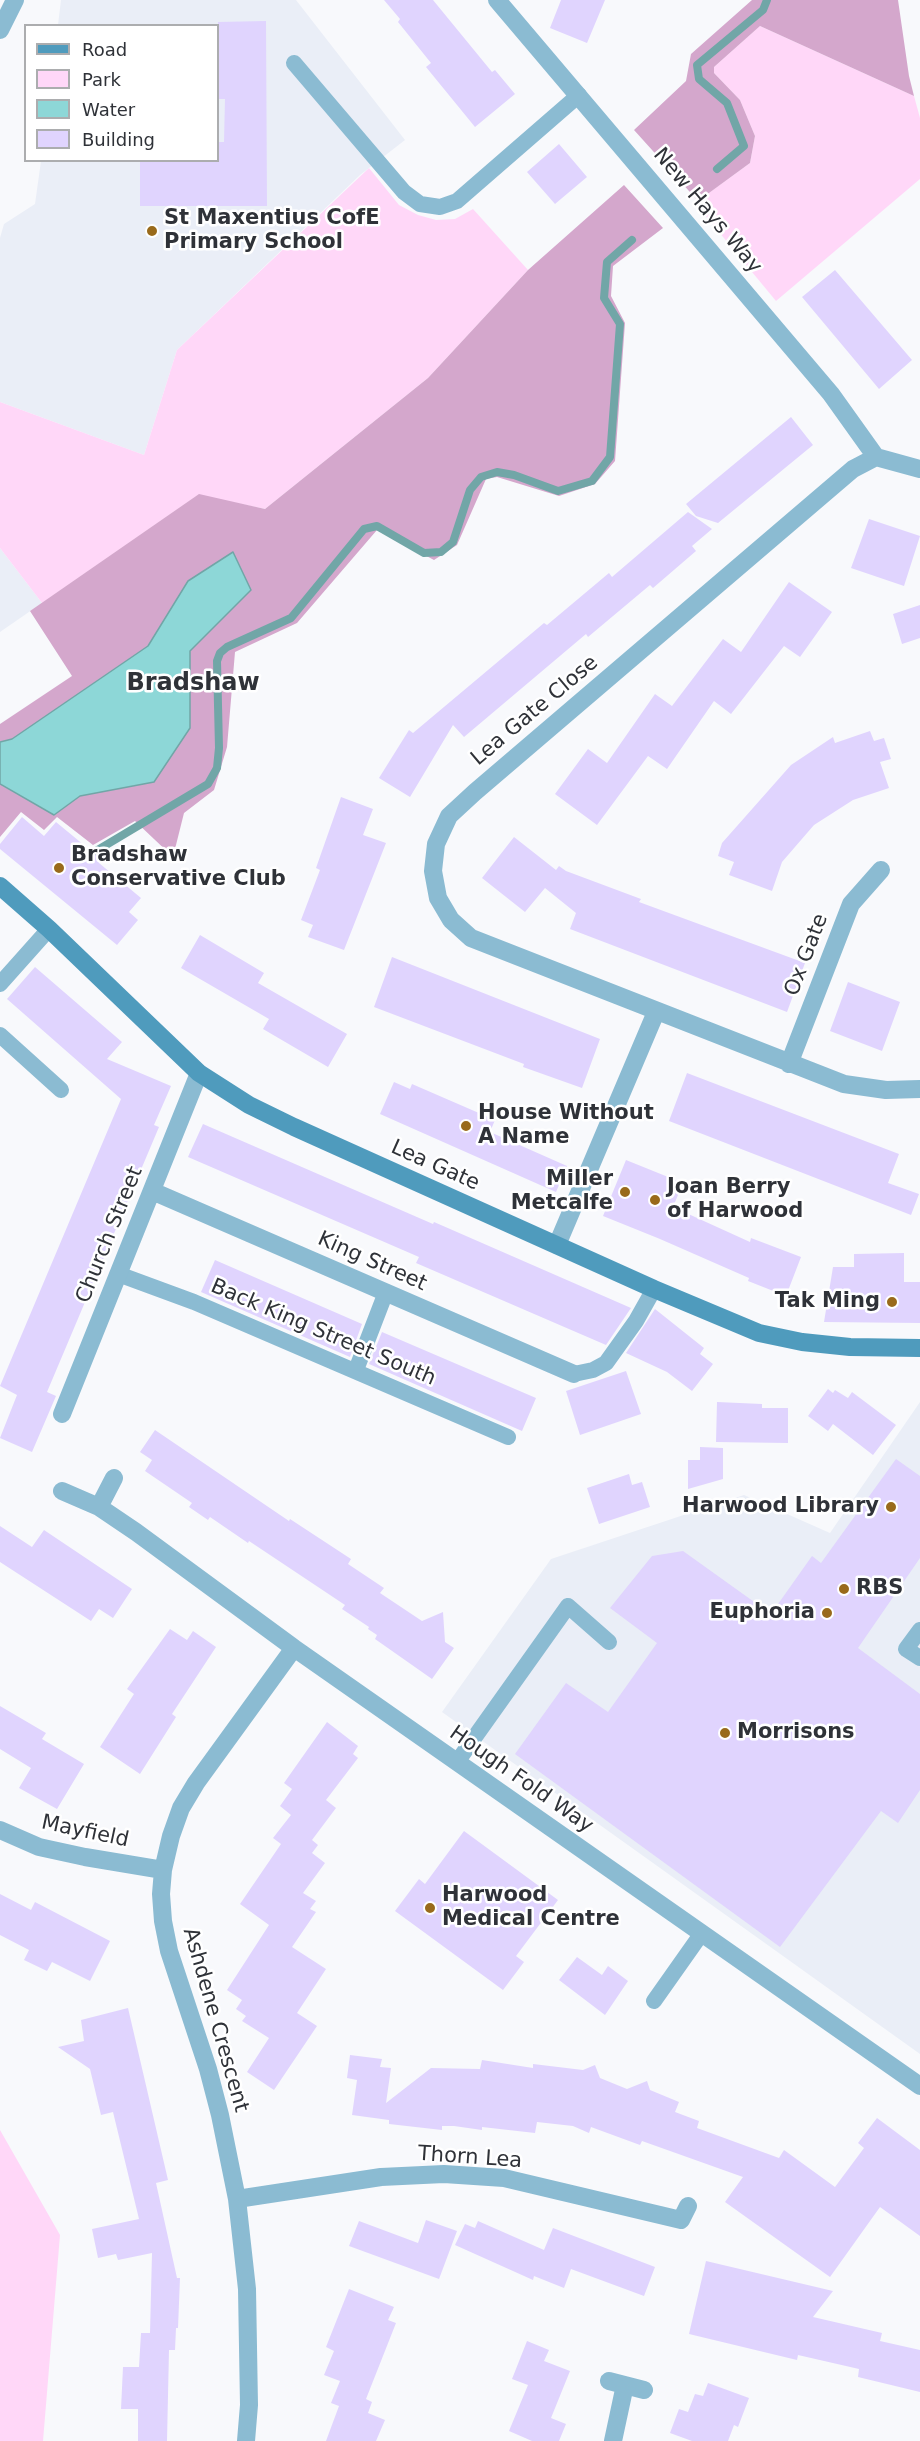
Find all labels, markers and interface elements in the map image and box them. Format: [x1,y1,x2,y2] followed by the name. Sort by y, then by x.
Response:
[24,24,219,162] legend
[82,39,127,60] text: Road
[82,69,121,90] text: Park
[82,99,135,120] text: Water
[82,129,155,150] text: Building
[647,143,767,279] street label: New Hays Way
[164,206,380,256] place label: St Maxentius CofE Primary School
[145,224,159,238] marker: St Maxentius CofE Primary School
[466,651,604,771] street label: Lea Gate Close
[126,670,260,698] district label: Bradshaw
[71,843,286,893] place label: Bradshaw Conservative Club
[52,861,66,875] marker: Bradshaw Conservative Club
[780,910,834,1000] street label: Ox Gate
[478,1101,654,1151] place label: House Without A Name
[459,1119,473,1133] marker: House Without A Name
[387,1135,483,1197] street label: Lea Gate
[71,1163,149,1307] street label: Church Street
[511,1167,613,1217] place label: Miller Metcalfe
[667,1175,803,1225] place label: Joan Berry of Harwood
[618,1185,632,1199] marker: Miller Metcalfe
[648,1193,662,1207] marker: Joan Berry of Harwood
[314,1227,430,1297] street label: King Street
[207,1274,439,1392] street label: Back King Street South
[775,1289,880,1315] place label: Tak Ming
[885,1295,899,1309] marker: Tak Ming
[682,1494,879,1520] place label: Harwood Library
[884,1500,898,1514] marker: Harwood Library
[856,1576,903,1602] place label: RBS
[837,1582,851,1596] marker: RBS
[710,1600,815,1626] place label: Euphoria
[820,1606,834,1620] marker: Euphoria
[737,1720,855,1746] place label: Morrisons
[444,1721,598,1839] street label: Hough Fold Way
[718,1726,732,1740] marker: Morrisons
[39,1810,131,1854] street label: Mayfield
[442,1883,620,1933] place label: Harwood Medical Centre
[423,1901,437,1915] marker: Harwood Medical Centre
[177,1925,253,2115] street label: Ashdene Crescent
[417,2142,523,2174] street label: Thorn Lea

